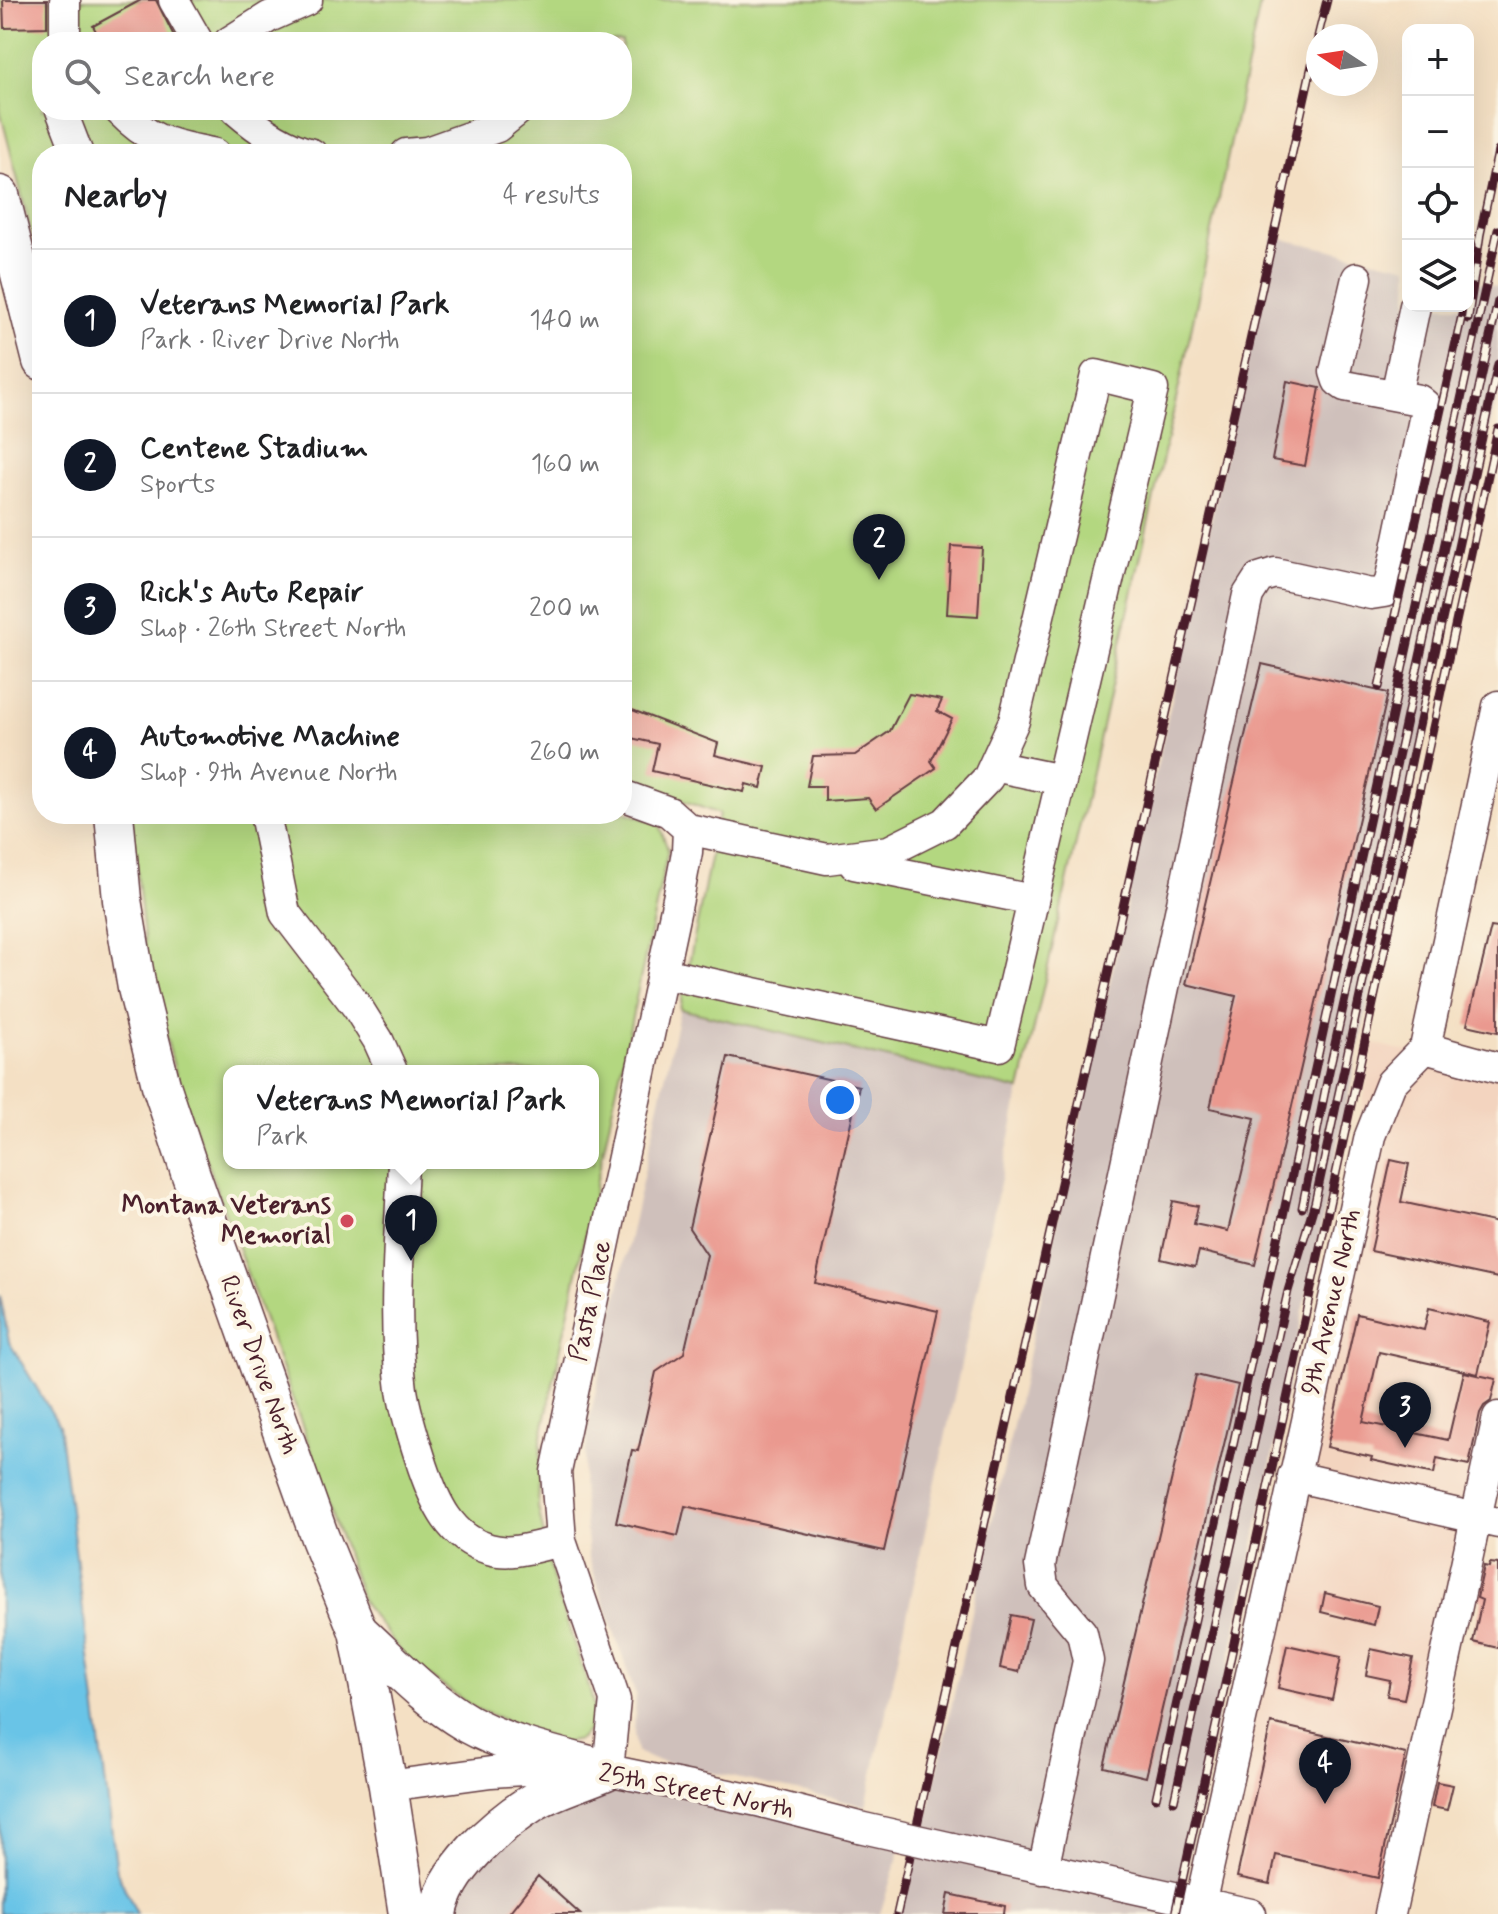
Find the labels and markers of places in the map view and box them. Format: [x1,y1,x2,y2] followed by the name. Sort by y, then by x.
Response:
[853,514,905,580] pin: 2
[121,1189,331,1253] place label: Montana Veterans Memorial
[385,1195,437,1261] pin: 1
[338,1212,356,1230] marker: Montana Veterans Memorial
[1379,1382,1431,1448] pin: 3
[1299,1738,1351,1804] pin: 4

